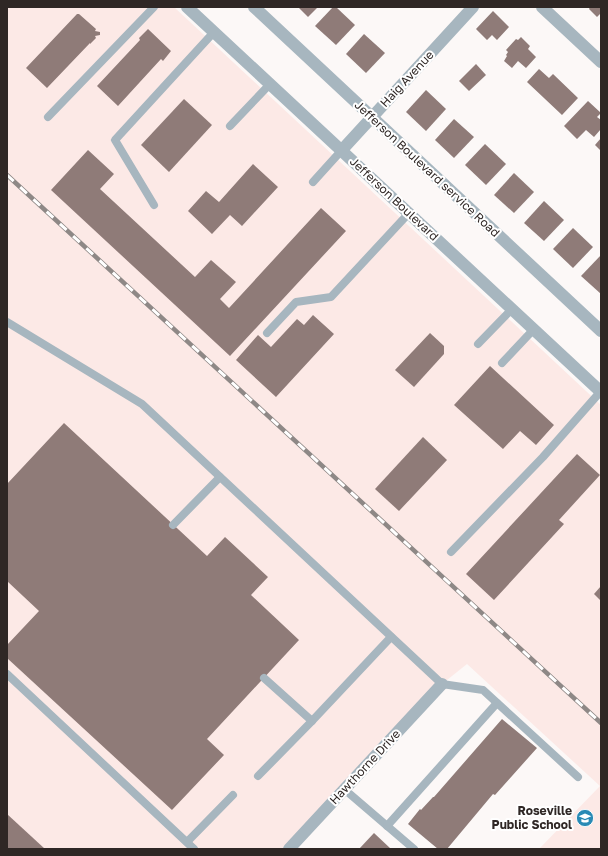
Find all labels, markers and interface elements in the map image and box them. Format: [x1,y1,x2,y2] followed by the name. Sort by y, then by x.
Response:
[377,47,437,110] street label: Haig Avenue
[351,98,503,240] street label: Jefferson Boulevard service Road
[347,154,441,244] street label: Jefferson Boulevard
[326,726,403,807] street label: Hawthorne Drive
[492,803,572,832] place label: Roseville Public School
[575,808,595,828] school or university icon: Roseville Public School

